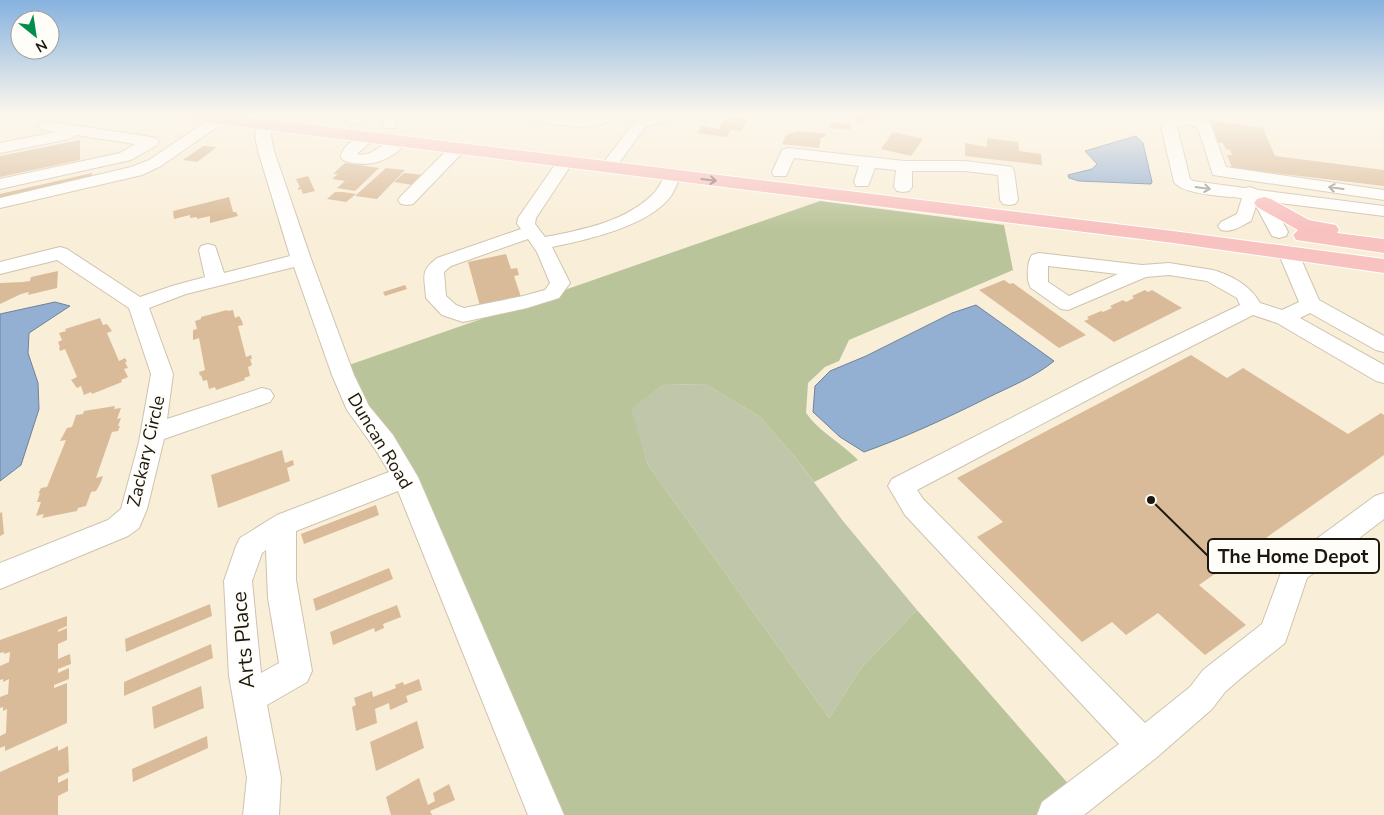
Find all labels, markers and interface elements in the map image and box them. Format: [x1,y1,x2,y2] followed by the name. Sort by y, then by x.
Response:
[10,10,60,60] north arrow
[32,35,51,57] text: N
[701,175,717,185] one-way arrow
[1328,183,1344,193] one-way arrow
[1195,184,1211,194] one-way arrow
[342,388,418,494] street label: Duncan Road
[122,393,170,509] street label: Zackary Circle
[1208,539,1379,573] callout: The Home Depot
[1218,544,1369,570] text: The Home Depot
[225,590,261,690] street label: Arts Place

